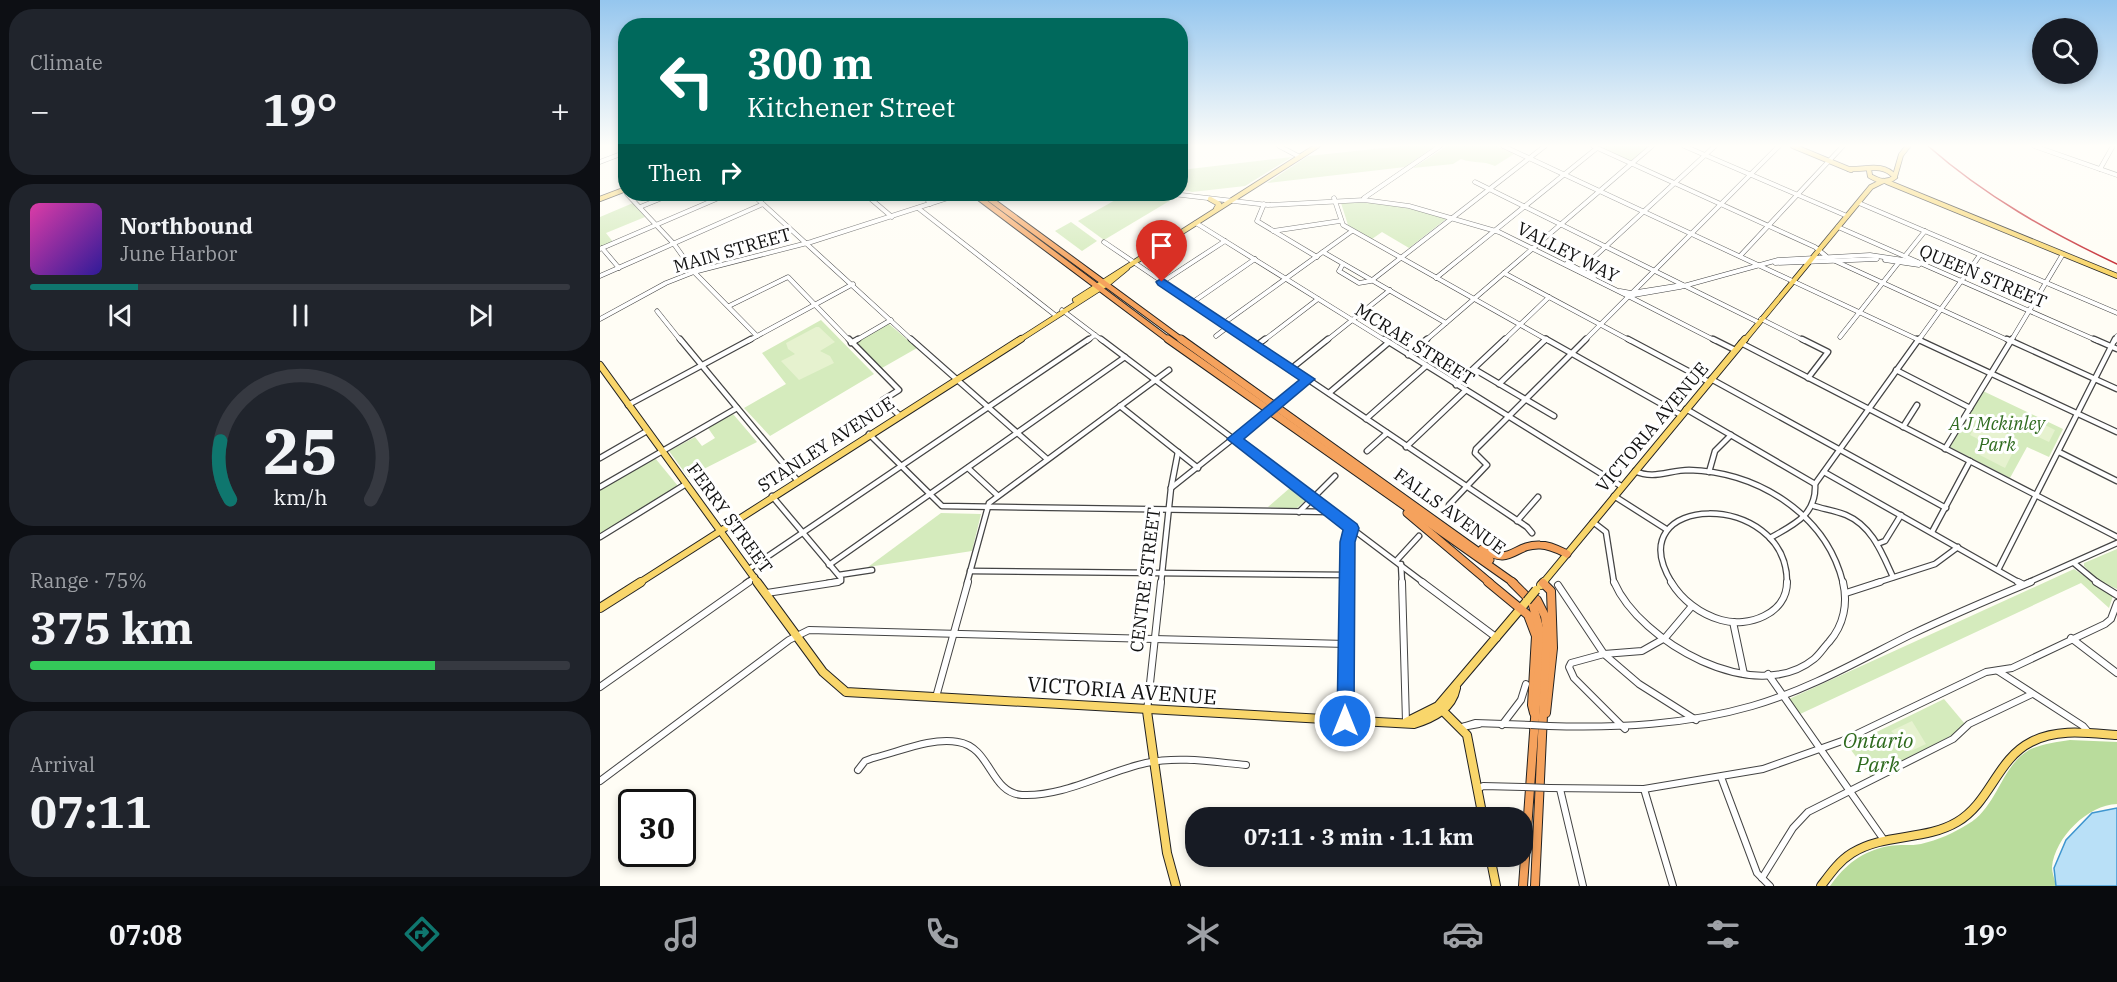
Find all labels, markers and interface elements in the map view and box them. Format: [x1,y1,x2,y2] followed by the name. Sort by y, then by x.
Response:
[2032,18,2098,84] map controls
[2032,18,2098,84] button: search
[747,36,873,91] text: 300 m
[648,42,726,120] icon: left
[30,49,103,76] text: Climate
[262,80,338,138] text: 19°
[30,89,50,132] text: −
[550,89,570,132] text: +
[747,89,955,124] text: Kitchener Street
[714,156,747,189] icon: right
[648,158,702,187] text: Then
[120,211,253,240] text: Northbound
[1513,217,1623,288] street label: VALLEY WAY
[1136,220,1187,282] pin
[670,222,794,278] street label: MAIN STREET
[1145,229,1178,262] icon: arrive
[1916,239,2050,313] street label: QUEEN STREET
[120,240,237,267] text: June Harbor
[1351,298,1479,390] street label: MCRAE STREET
[104,299,137,332] icon: previous
[284,299,317,332] icon: pause
[464,299,497,332] icon: next
[1591,357,1713,497] street label: VICTORIA AVENUE
[753,391,899,497] street label: STANLEY AVENUE
[263,410,337,491] text: 25
[1948,412,2047,456] park label: A J Mckinley Park
[682,458,778,578] street label: FERRY STREET
[1390,463,1510,559] street label: FALLS AVENUE
[273,483,327,511] text: km/h
[1125,506,1165,654] street label: CENTRE STREET
[30,567,147,594] text: Range · 75%
[30,598,193,656] text: 375 km
[1026,669,1218,711] street label: VICTORIA AVENUE
[1313,689,1377,753] position arrow
[1843,726,1913,778] park label: Ontario Park
[30,751,95,778] text: Arrival
[30,782,152,840] text: 07:11
[618,789,696,867] speed limit sign: 30
[1244,822,1474,851] text: 07:11 · 3 min · 1.1 km
[401,913,443,955] icon: directions
[661,913,703,955] icon: music
[921,913,963,955] icon: phone
[1182,913,1224,955] icon: climate
[1442,913,1484,955] icon: car
[1702,913,1744,955] icon: filters
[109,917,182,952] text: 07:08
[1963,917,2008,952] text: 19°

